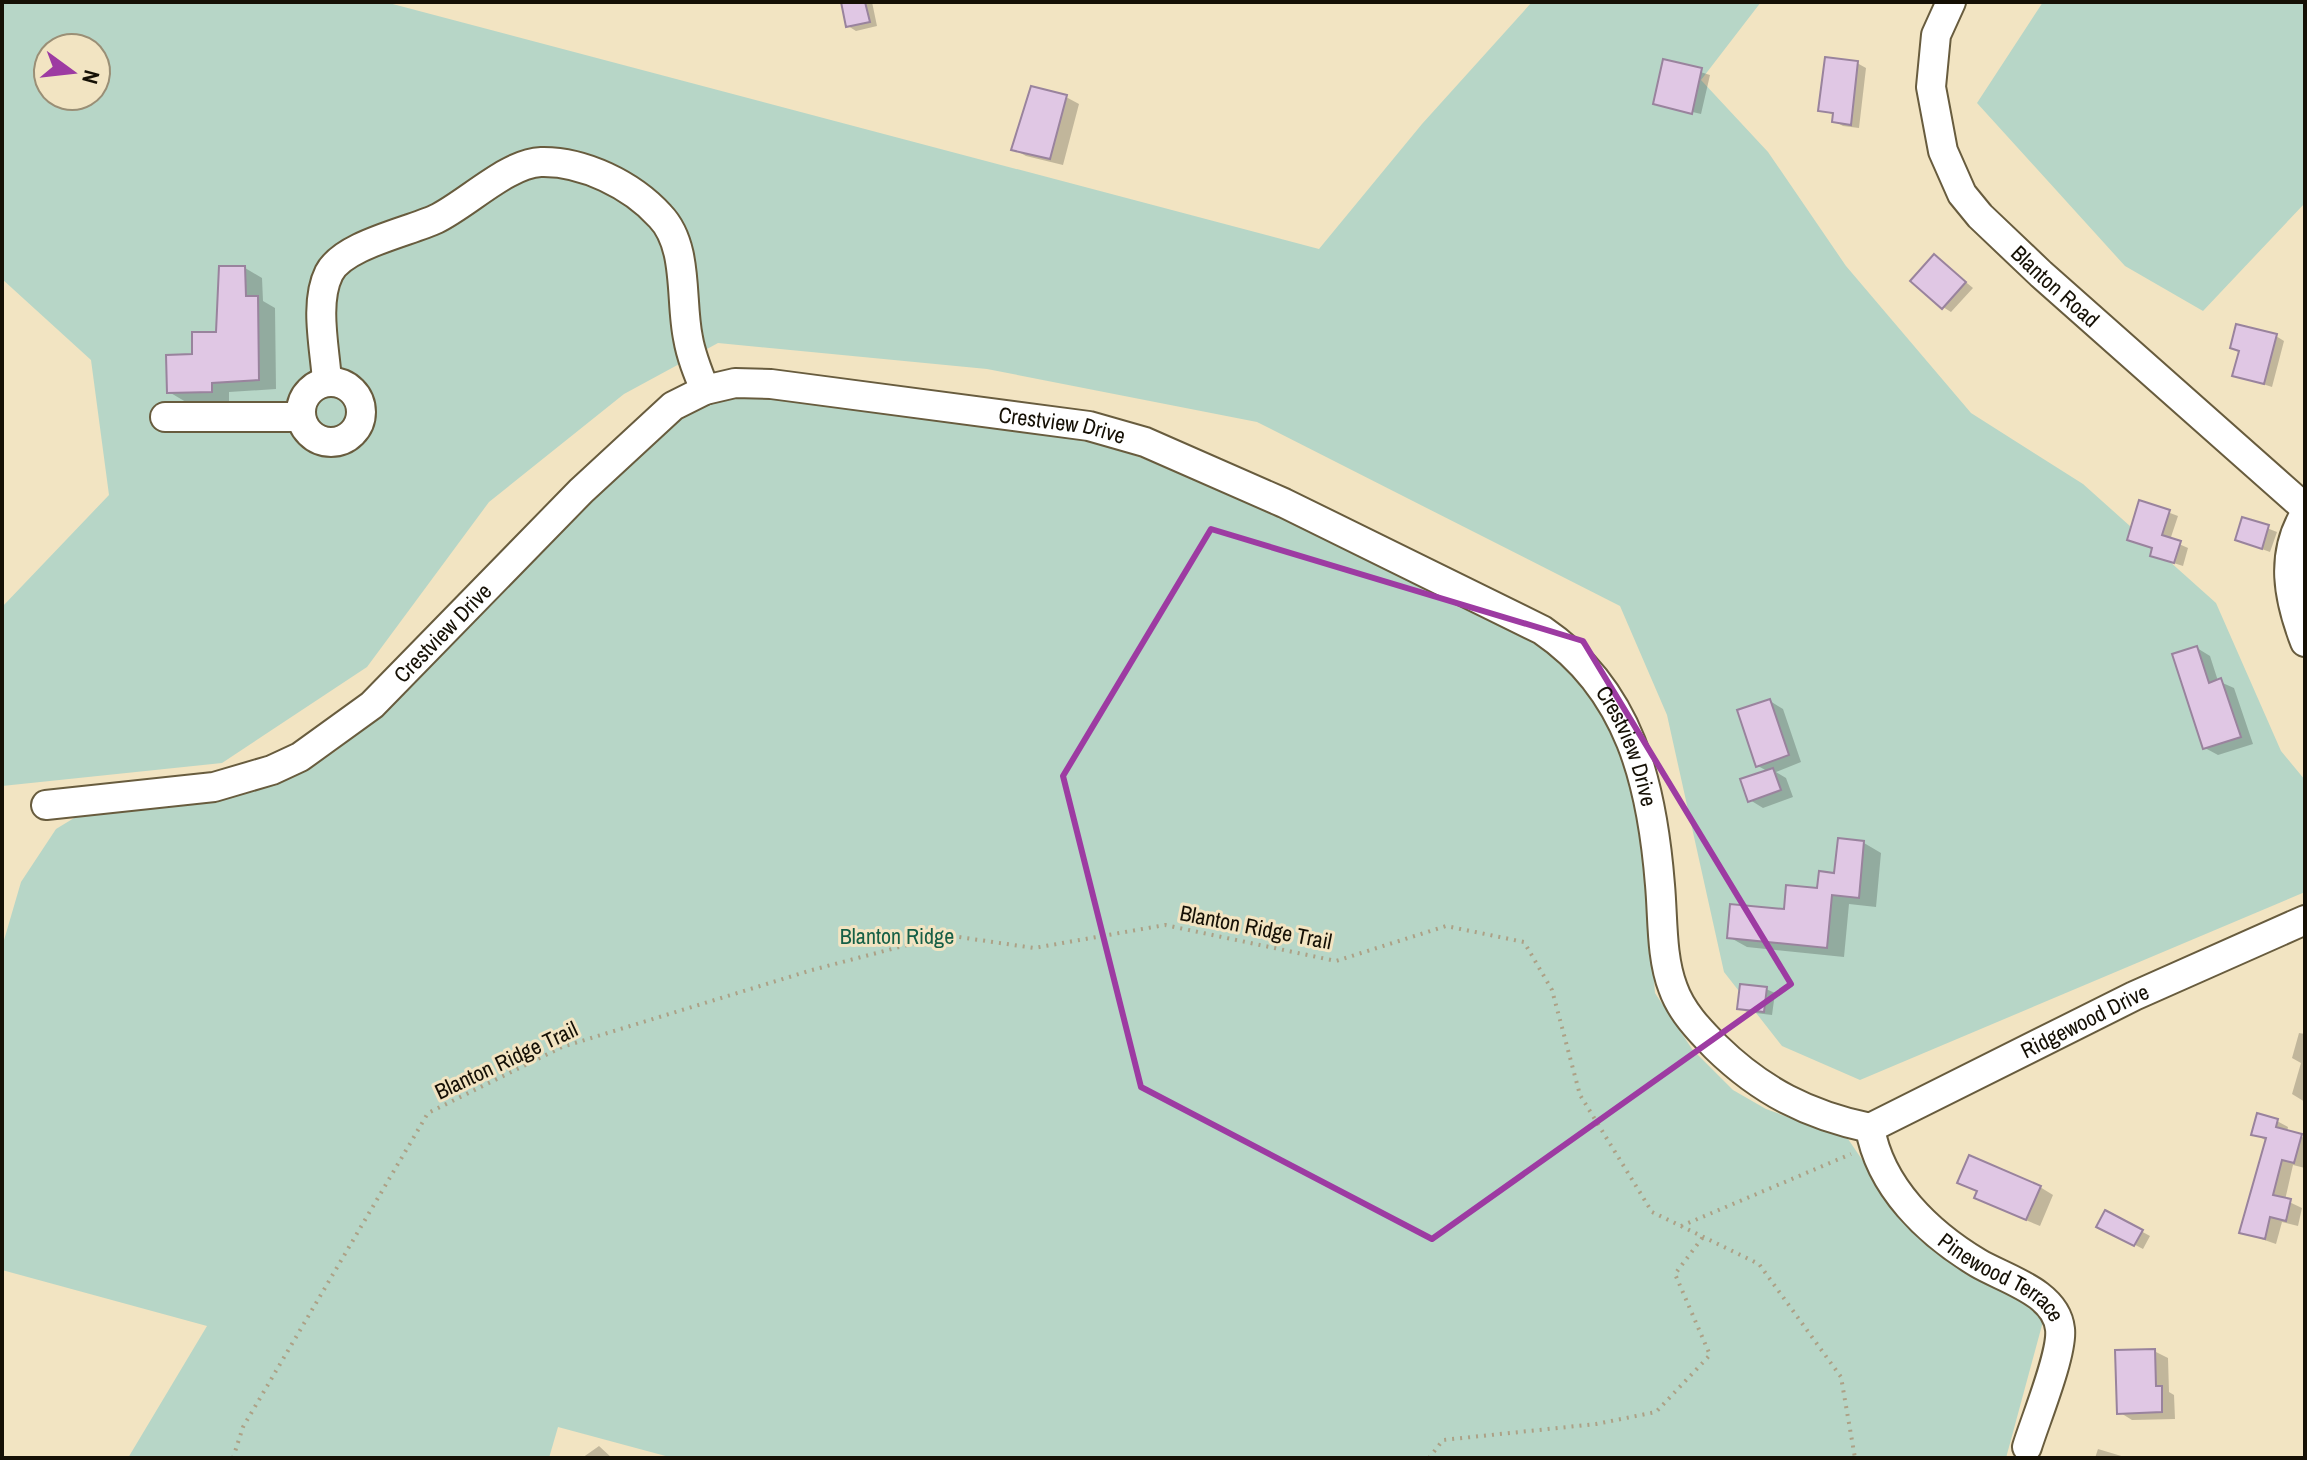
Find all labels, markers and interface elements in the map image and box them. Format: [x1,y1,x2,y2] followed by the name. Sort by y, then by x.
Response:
[32,32,112,112] north arrow
[75,67,107,87] text: N
[2005,238,2106,334] street label: Blanton Road
[997,399,1129,451] street label: Crestview Drive
[387,576,498,689] street label: Crestview Drive
[1589,679,1664,809] street label: Crestview Drive
[1177,898,1335,956] street label: Blanton Ridge Trail
[840,921,954,951] park label: Blanton Ridge
[2016,976,2153,1065] street label: Ridgewood Drive
[430,1014,582,1106] street label: Blanton Ridge Trail
[1932,1226,2072,1326] street label: Pinewood Terrace

